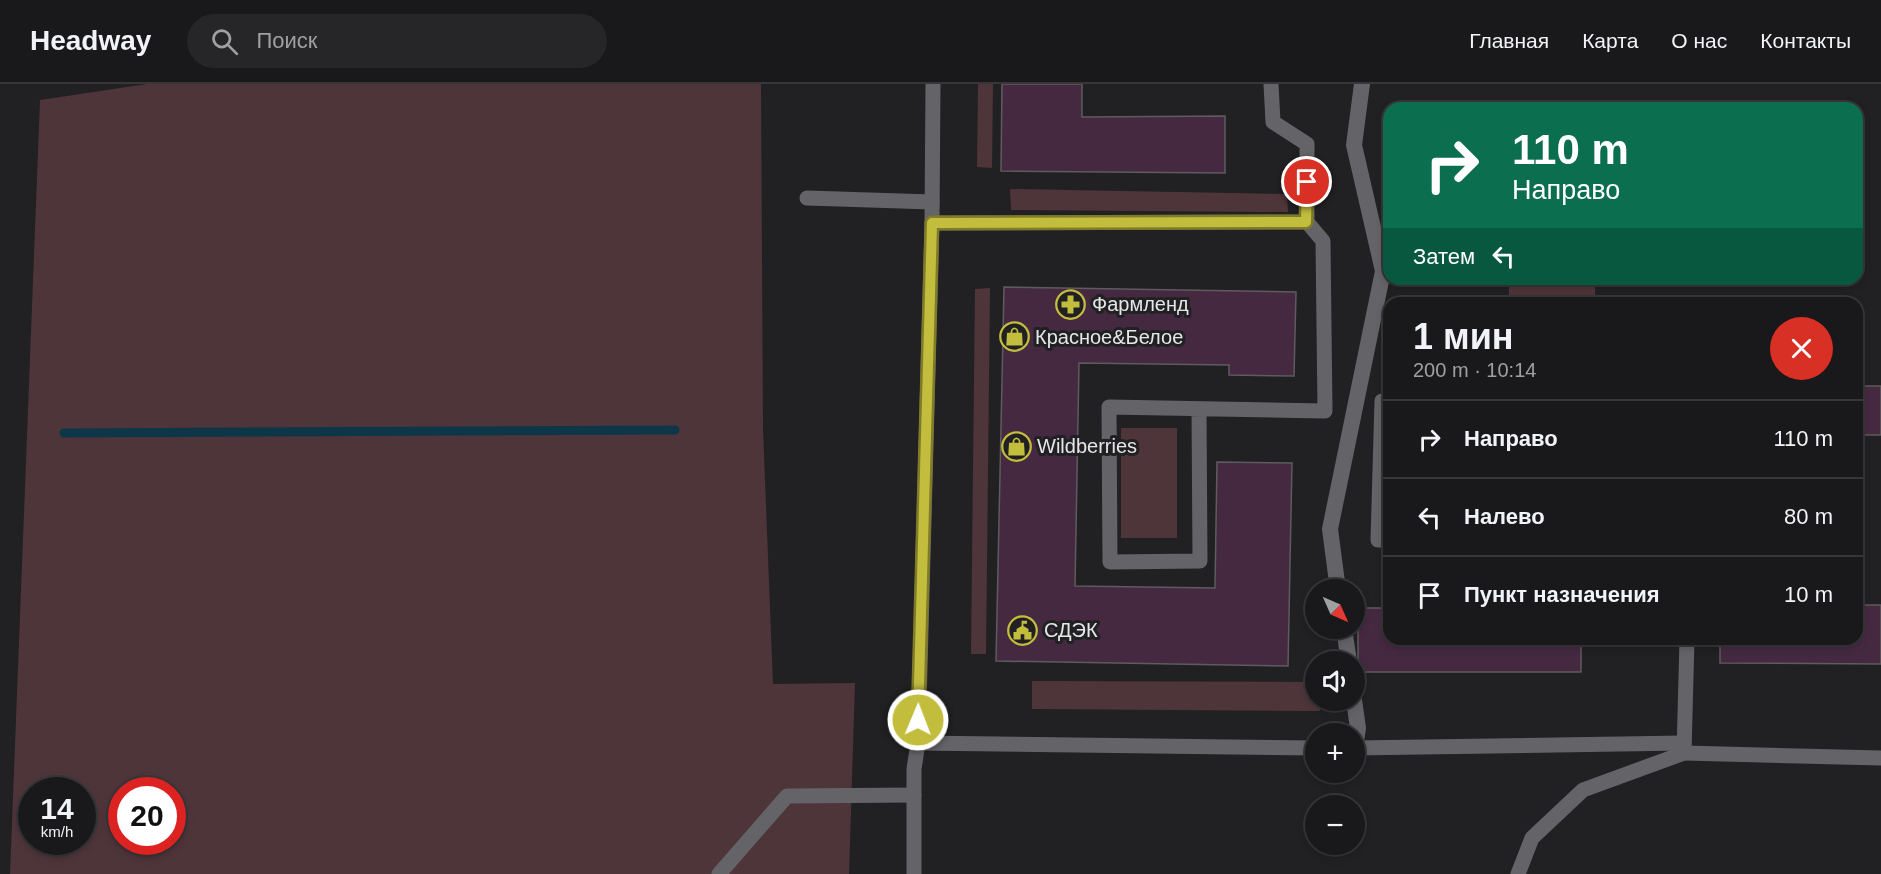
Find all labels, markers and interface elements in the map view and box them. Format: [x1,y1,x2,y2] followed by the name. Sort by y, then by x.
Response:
[187,14,607,68] search box
[30,25,151,56] text: Headway
[208,25,241,58] icon: search
[256,28,317,53] text: Поиск
[1469,29,1549,52] text: Главная
[1582,29,1638,52] text: Карта
[1671,29,1727,52] text: О нас
[1760,29,1851,52] text: Контакты
[1413,126,1491,204] icon: right
[1512,126,1629,173] text: 110 m
[1281,156,1332,207] pin
[1290,165,1323,198] icon: arrive
[1512,175,1620,205] text: Направо
[1487,240,1520,273] icon: left
[1413,244,1475,269] text: Затем
[1055,288,1087,320] pharmacy icon: Фармленд
[1092,293,1189,315] place label: Фармленд
[1413,316,1514,357] text: 1 мин
[1770,317,1833,380] button: close
[998,321,1030,353] shop icon: Красное&Белое
[1035,326,1183,348] place label: Красное&Белое
[1413,359,1536,381] text: 200 m · 10:14
[1413,423,1446,456] icon: right
[1464,426,1558,451] text: Направо
[1773,426,1833,451] text: 110 m
[1000,430,1032,462] shop icon: Wildberries
[1037,435,1137,457] place label: Wildberries
[1413,501,1446,534] icon: left
[1464,504,1545,529] text: Налево
[1784,504,1833,529] text: 80 m
[1305,579,1365,639] north arrow
[1305,579,1365,855] map controls
[1413,579,1446,612] icon: arrive
[1464,582,1660,607] text: Пункт назначения
[1784,582,1833,607] text: 10 m
[1007,614,1039,646] public building icon: СДЭК
[1044,619,1098,641] place label: СДЭК
[1305,651,1365,711] button: sound
[886,688,950,752] position arrow
[1305,723,1365,783] button: +
[108,777,186,855] speed limit sign: 20
[40,792,74,825] text: 14
[1305,795,1365,855] button: −
[41,823,73,840] text: km/h

